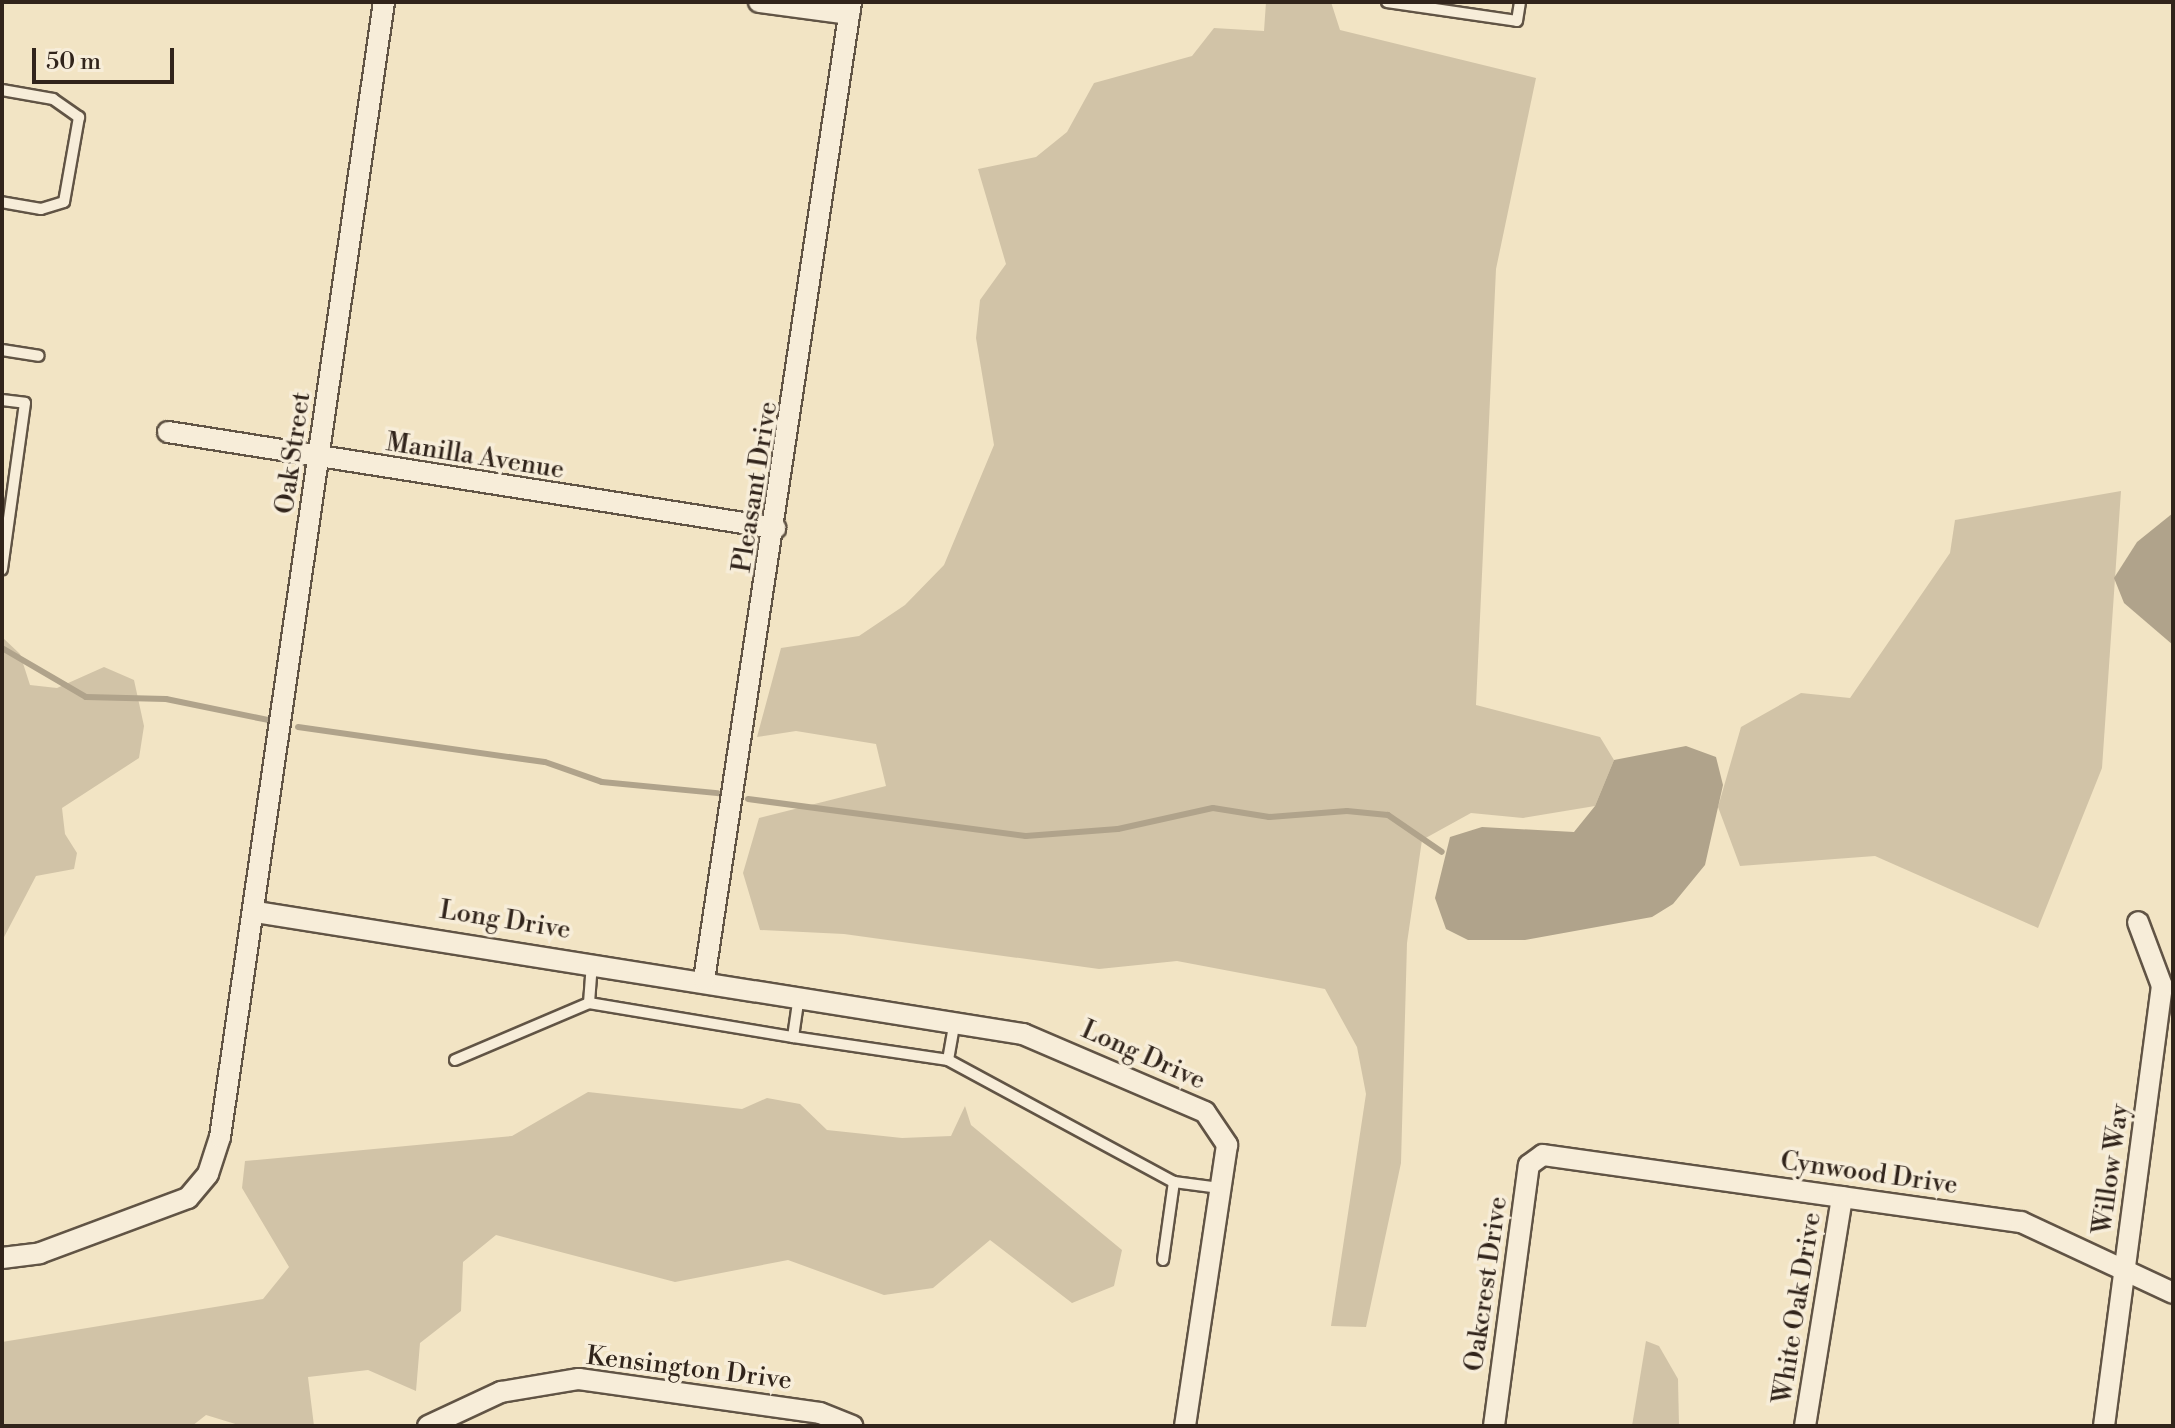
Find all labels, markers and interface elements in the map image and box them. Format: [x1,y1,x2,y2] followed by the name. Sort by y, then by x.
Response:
[36,32,178,82] scale bar
[46,47,101,77] text: 50 m
[270,390,318,516] street label: Oak Street
[727,399,785,575] street label: Pleasant Drive
[384,428,566,486] street label: Manilla Avenue
[437,895,573,947] street label: Long Drive
[1076,1015,1210,1097] street label: Long Drive
[2087,1102,2137,1236] street label: Willow Way
[1778,1146,1960,1202] street label: Cynwood Drive
[1459,1195,1515,1373] street label: Oakcrest Drive
[1767,1210,1829,1406] street label: White Oak Drive
[584,1341,794,1397] street label: Kensington Drive

